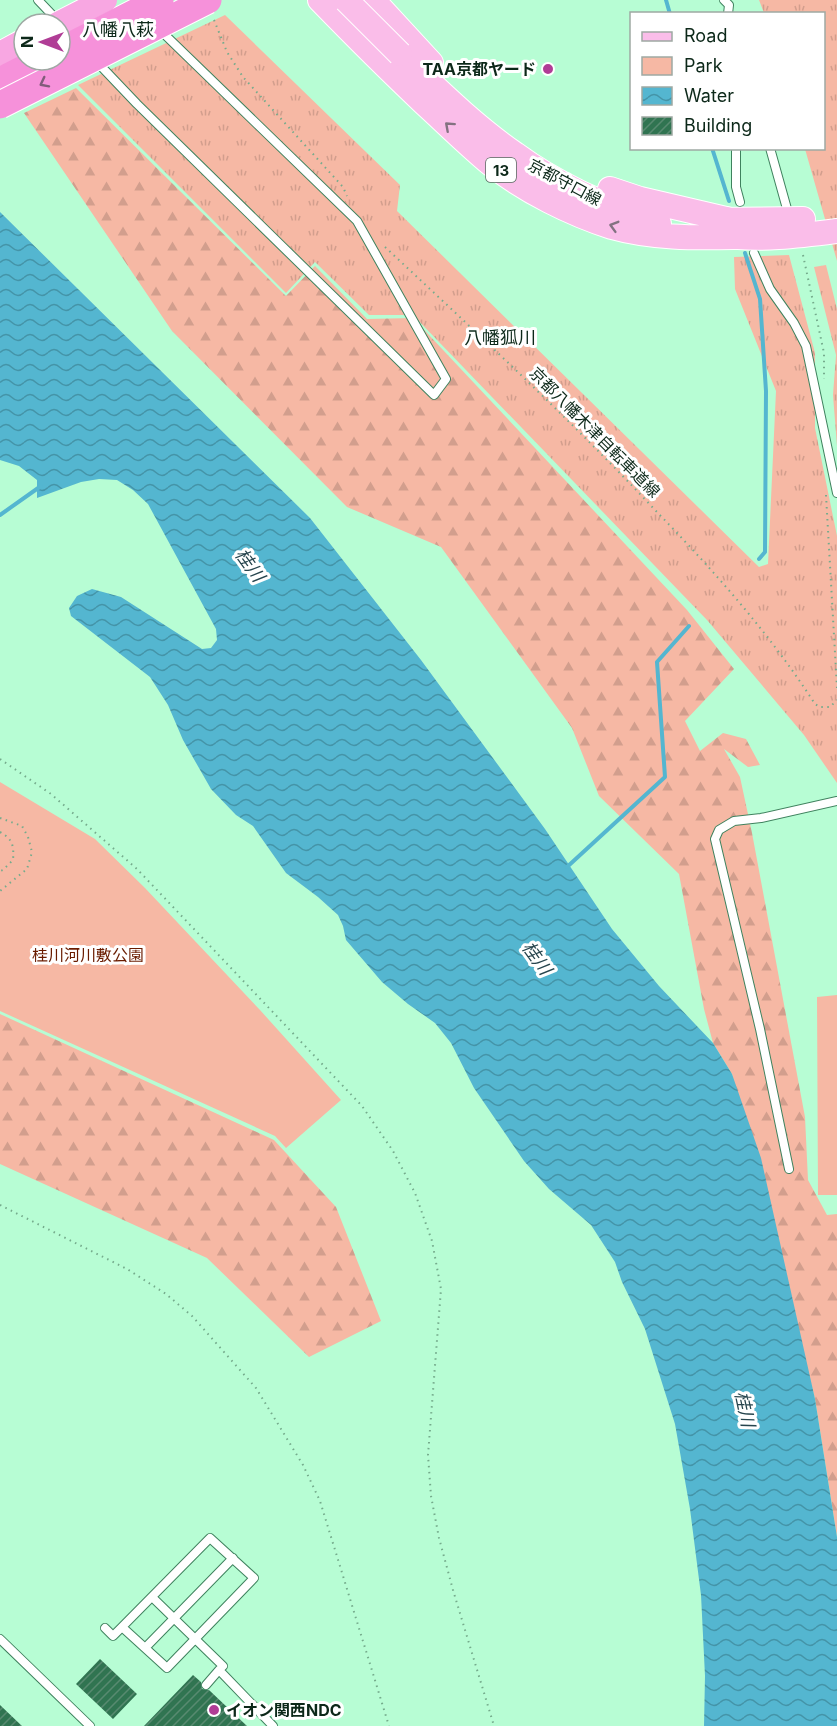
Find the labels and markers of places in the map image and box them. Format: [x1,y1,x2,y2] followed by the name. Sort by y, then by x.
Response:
[423,59,536,79] place label: TAA京都ヤード
[541,62,555,76] marker: TAA京都ヤード
[226,1700,342,1720] place label: イオン関西NDC
[207,1703,221,1717] marker: イオン関西NDC

